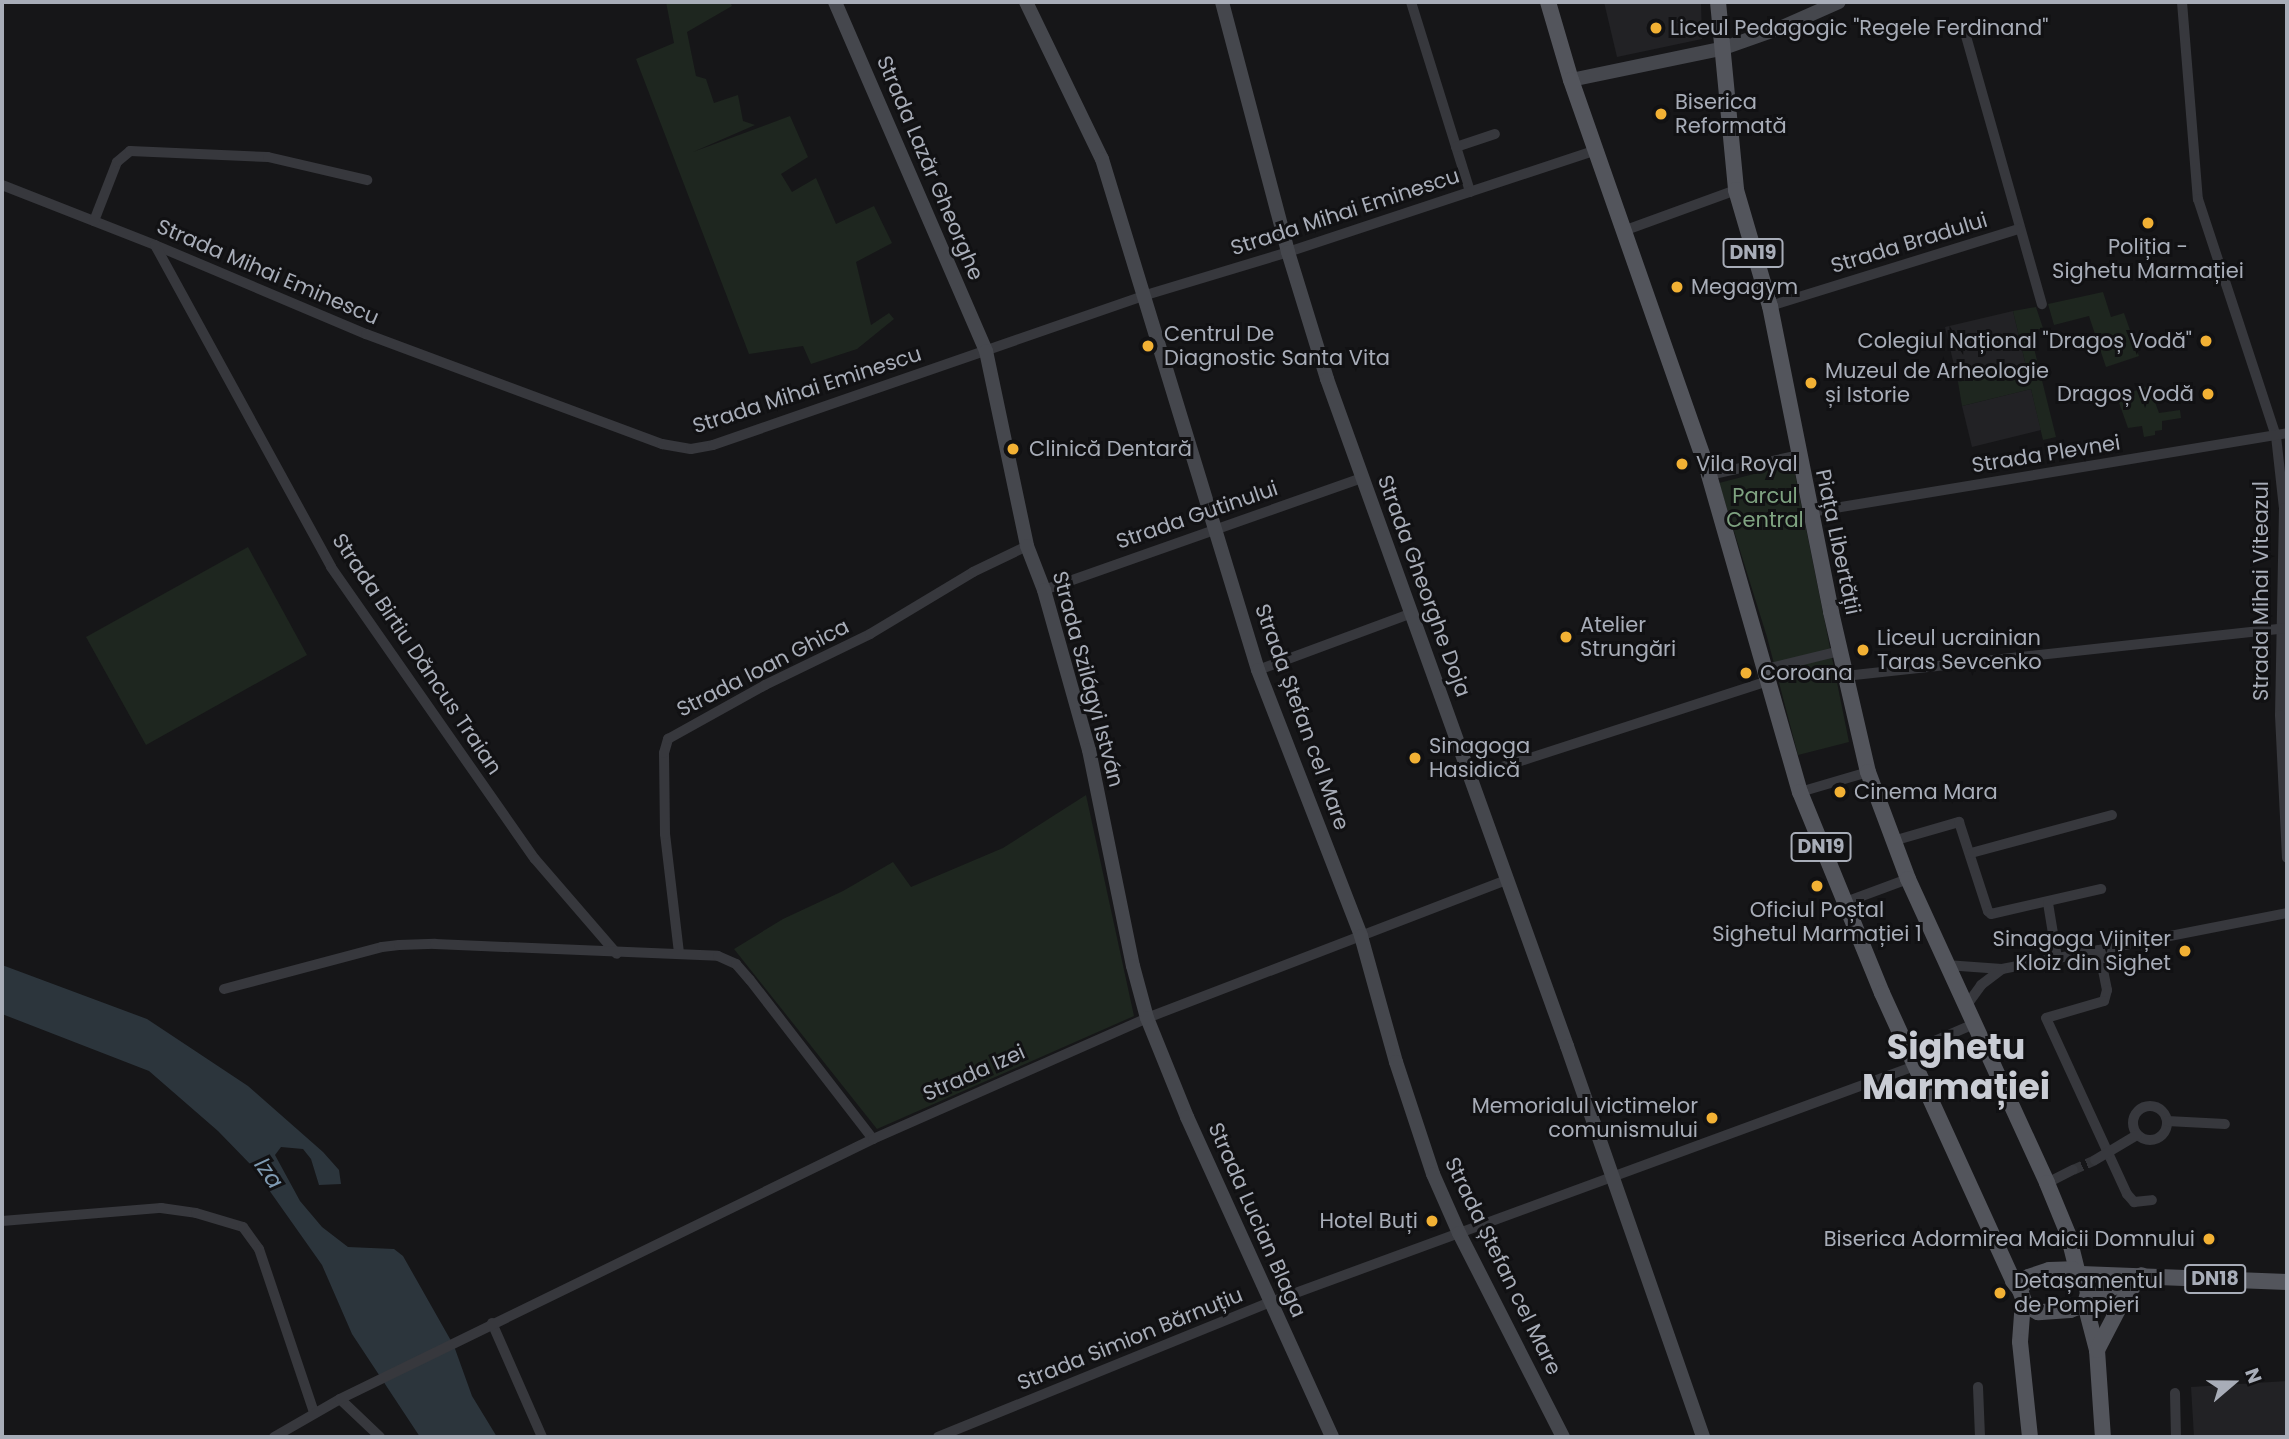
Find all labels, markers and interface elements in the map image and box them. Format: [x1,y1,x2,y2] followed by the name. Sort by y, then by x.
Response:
[1670,15,2048,41] place label: Liceul Pedagogic "Regele Ferdinand"
[1648,20,1664,36] marker: Liceul Pedagogic "Regele Ferdinand"
[871,52,989,284] street label: Strada Lazăr Gheorghe
[1675,89,1787,139] place label: Biserica Reformată
[1653,106,1669,122] marker: Biserica Reformată
[1228,163,1462,261] street label: Strada Mihai Eminescu
[1828,207,1990,279] street label: Strada Bradului
[153,214,383,330] street label: Strada Mihai Eminescu
[2140,215,2156,231] marker: Poliția - Sighetu Marmației
[2052,234,2244,284] place label: Poliția - Sighetu Marmației
[1722,238,1784,268] road number: DN19
[1691,274,1798,300] place label: Megagym
[1669,279,1685,295] marker: Megagym
[1164,321,1390,371] place label: Centrul De Diagnostic Santa Vita
[1858,328,2192,354] place label: Colegiul Național "Dragoș Vodă"
[2198,333,2214,349] marker: Colegiul Național "Dragoș Vodă"
[1138,336,1158,356] marker: Centrul De Diagnostic Santa Vita
[690,341,924,439] street label: Strada Mihai Eminescu
[1825,358,2049,408] place label: Muzeul de Arheologie și Istorie
[1803,375,1819,391] marker: Muzeul de Arheologie și Istorie
[2057,381,2194,407] place label: Dragoș Vodă
[2200,386,2216,402] marker: Dragoș Vodă
[1970,430,2122,478] street label: Strada Plevnei
[1029,436,1192,462] place label: Clinică Dentară
[1003,439,1023,459] marker: Clinică Dentară
[1696,451,1798,477] place label: Vila Royal
[1674,456,1690,472] marker: Vila Royal
[1810,467,1866,617] street label: Piața Libertății
[1372,472,1476,700] street label: Strada Gheorghe Doja
[1113,476,1281,554] street label: Strada Gutinului
[2248,481,2274,701] street label: Strada Mihai Viteazul
[1726,483,1804,533] park label: Parcul Central
[327,529,507,779] street label: Strada Birtiu Dăncus Traian
[1047,568,1129,790] street label: Strada Szilágyi István
[1249,600,1355,834] street label: Strada Ștefan cel Mare
[1580,612,1676,662] place label: Atelier Strungări
[673,614,853,722] street label: Strada Ioan Ghica
[1877,625,2042,675] place label: Liceul ucrainian Taras Sevcenko
[1558,629,1574,645] marker: Atelier Strungări
[1855,642,1871,658] marker: Liceul ucrainian Taras Sevcenko
[1760,660,1853,686] place label: Coroana
[1738,665,1754,681] marker: Coroana
[1429,733,1530,783] place label: Sinagoga Hasidică
[1407,750,1423,766] marker: Sinagoga Hasidică
[1854,779,1998,805] place label: Cinema Mara
[1832,784,1848,800] marker: Cinema Mara
[1790,832,1853,862] road number: DN19
[1809,878,1825,894] marker: Oficiul Poștal Sighetul Marmației 1
[1712,897,1922,947] place label: Oficiul Poștal Sighetul Marmației 1
[1993,926,2171,976] place label: Sinagoga Vijnițer Kloiz din Sighet
[2177,943,2193,959] marker: Sinagoga Vijnițer Kloiz din Sighet
[1862,1026,2050,1108] district label: Sighetu Marmației
[919,1039,1029,1107] street label: Strada Izei
[1472,1093,1698,1143] place label: Memorialul victimelor comunismului
[1704,1110,1720,1126] marker: Memorialul victimelor comunismului
[1203,1119,1311,1321] street label: Strada Lucian Blaga
[249,1152,289,1194] water label: Iza
[1439,1153,1567,1379] street label: Strada Ștefan cel Mare
[1319,1208,1418,1234] place label: Hotel Buți
[1424,1213,1440,1229] marker: Hotel Buți
[1824,1226,2195,1252] place label: Biserica Adormirea Maicii Domnului
[2201,1231,2217,1247] marker: Biserica Adormirea Maicii Domnului
[2184,1264,2246,1294] road number: DN18
[2014,1268,2163,1318] place label: Detașamentul de Pompieri
[1014,1282,1246,1396] street label: Strada Simion Bărnuțiu
[1992,1285,2008,1301] marker: Detașamentul de Pompieri
[2198,1348,2268,1418] north arrow
[2238,1364,2268,1387] text: N

